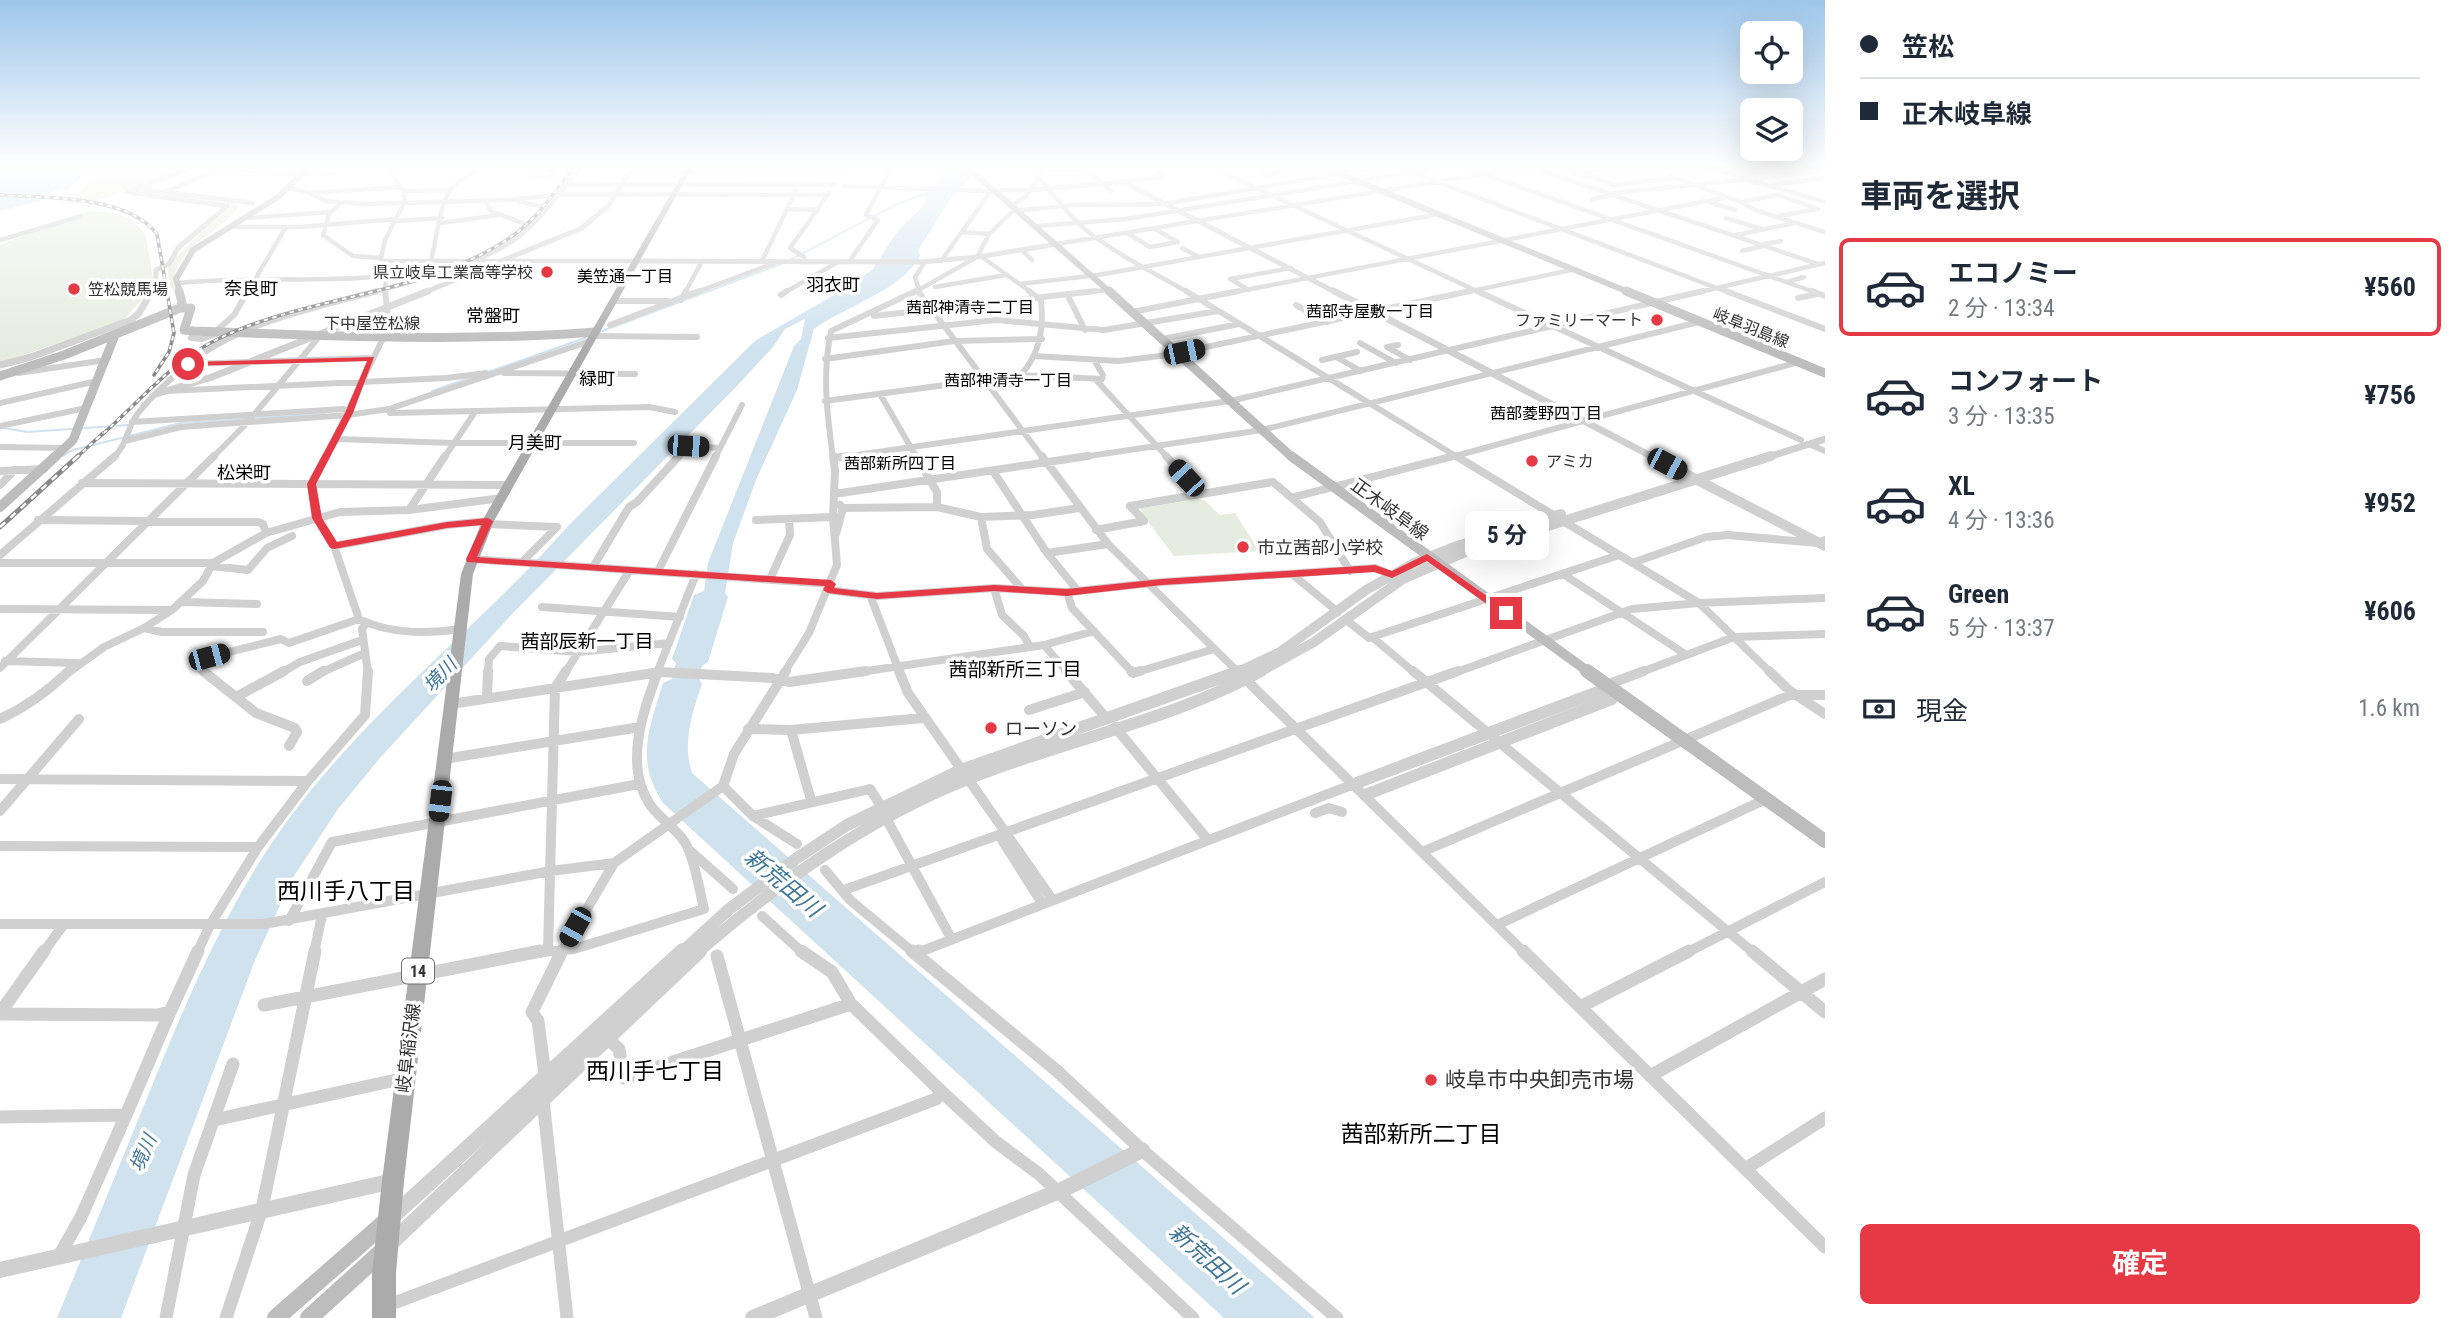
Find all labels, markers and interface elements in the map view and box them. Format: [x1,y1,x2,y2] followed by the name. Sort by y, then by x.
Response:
[1740,21,1803,161] map controls
[1740,21,1803,84] button: locate
[1902,32,1954,62] text: 笠松
[1740,98,1803,161] button: layers
[1902,99,2032,129] text: 正木岐阜線
[1860,177,2020,215] text: 車両を選択
[1864,256,1927,319] icon: car
[1948,258,2078,288] text: エコノミー
[373,263,533,282] place label: 県立岐阜工業高等学校
[539,264,555,280] marker: 県立岐阜工業高等学校
[577,267,673,286] district label: 美笠通一丁目
[2364,272,2416,302] text: ¥560
[806,274,860,295] district label: 羽衣町
[224,278,278,299] district label: 奈良町
[88,280,168,299] place label: 笠松競馬場
[66,281,82,297] marker: 笠松競馬場
[1948,295,2055,322] text: 2 分 · 13:34
[906,298,1034,317] district label: 茜部神清寺二丁目
[1306,302,1434,321] district label: 茜部寺屋敷一丁目
[1710,304,1792,352] street label: 岐阜羽島線
[466,305,520,326] district label: 常盤町
[1515,311,1643,330] place label: ファミリーマート
[1649,312,1665,328] marker: ファミリーマート
[324,314,420,333] street label: 下中屋笠松線
[1162,337,1207,367] car
[172,348,204,380] route start
[1864,364,1927,427] icon: car
[1948,366,2103,396] text: コンフォート
[579,368,615,389] district label: 緑町
[944,371,1072,390] district label: 茜部神清寺一丁目
[2364,380,2416,410] text: ¥756
[1948,403,2055,430] text: 3 分 · 13:35
[1490,404,1602,423] district label: 茜部菱野四丁目
[508,432,562,453] district label: 月美町
[667,434,710,458] car
[1644,445,1691,483] car
[1546,452,1594,471] place label: アミカ
[1524,453,1540,469] marker: アミカ
[844,454,956,473] district label: 茜部新所四丁目
[1164,455,1209,501] car
[217,462,271,483] district label: 松栄町
[1948,471,1975,501] text: XL
[1864,472,1927,535] icon: car
[1347,474,1433,544] street label: 正木岐阜線
[2364,488,2416,518] text: ¥952
[1948,507,2055,534] text: 4 分 · 13:36
[1464,512,1548,560] callout: 5 分
[1487,522,1527,549] text: 5 分
[1257,537,1383,558] place label: 市立茜部小学校
[1235,539,1251,555] marker: 市立茜部小学校
[1948,579,2009,609] text: Green
[1864,580,1927,643] icon: car
[2364,596,2416,626] text: ¥606
[1490,597,1522,629] route end
[1948,615,2055,642] text: 5 分 · 13:37
[520,630,654,653] district label: 茜部辰新一丁目
[186,641,233,673] car
[419,652,463,697] water label: 境川
[948,658,1082,681] district label: 茜部新所三丁目
[1860,690,1898,728] icon: cash
[2358,695,2420,722] text: 1.6 km
[1916,696,1968,726] text: 現金
[1005,718,1077,739] place label: ローソン
[983,720,999,736] marker: ローソン
[428,779,453,823] car
[739,843,829,925] water label: 新荒田川
[277,878,415,905] district label: 西川手八丁目
[556,904,595,950] car
[402,959,434,984] road number: 14
[392,1002,424,1094] street label: 岐阜稲沢線
[586,1058,724,1085] district label: 西川手七丁目
[1445,1068,1634,1092] place label: 岐阜市中央卸売市場
[1423,1072,1439,1088] marker: 岐阜市中央卸売市場
[1341,1121,1502,1148] district label: 茜部新所二丁目
[125,1129,162,1175] water label: 境川
[1164,1218,1252,1302] water label: 新荒田川
[1860,1224,2420,1304] button: 確定

